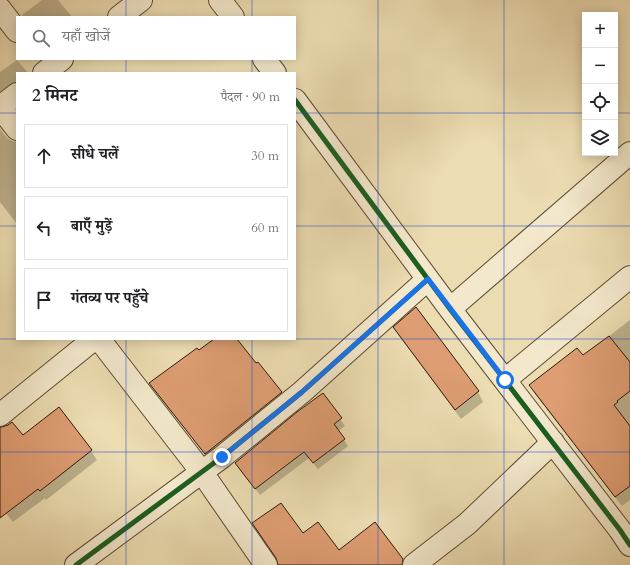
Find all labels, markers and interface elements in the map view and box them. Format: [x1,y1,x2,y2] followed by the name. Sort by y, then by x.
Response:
[582,12,618,156] map controls
[582,12,618,48] button: +
[16,16,296,60] search box
[62,26,110,46] text: यहाँ खोजें
[30,27,52,49] icon: search
[582,48,618,84] button: −
[32,84,78,107] text: 2 मिनट
[582,84,618,120] button: locate
[221,88,280,106] text: पैदल · 90 m
[582,120,618,156] button: layers
[71,144,119,164] text: सीधे चलें
[33,145,55,167] icon: ahead
[251,147,279,165] text: 30 m
[71,216,112,236] text: बाएँ मुड़ें
[33,217,55,239] icon: left
[251,219,279,237] text: 60 m
[71,288,148,308] text: गंतव्य पर पहुँचे
[33,289,55,311] icon: arrive
[496,371,514,389] route start
[213,448,231,466] route end

